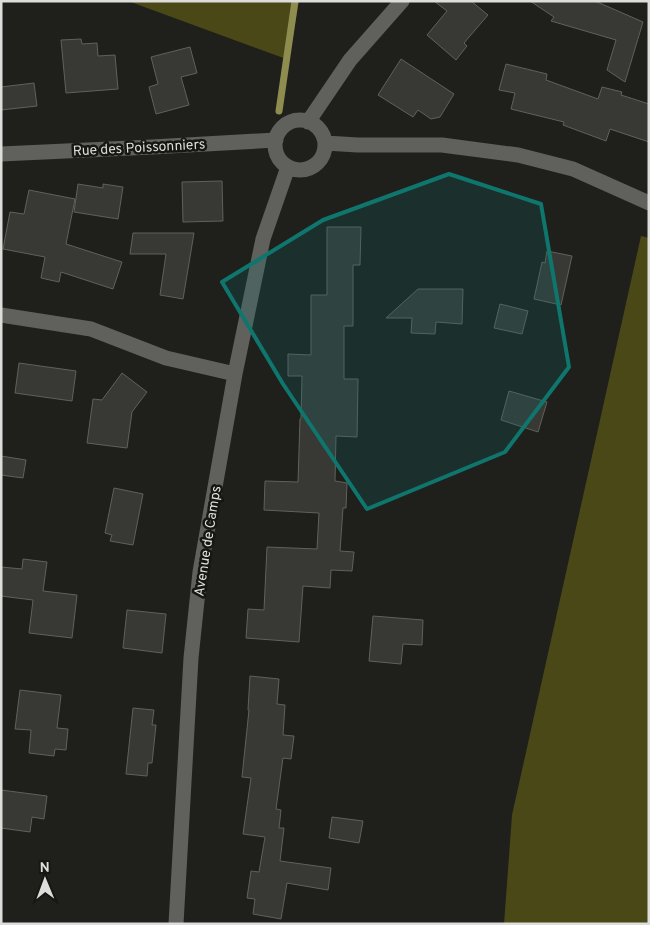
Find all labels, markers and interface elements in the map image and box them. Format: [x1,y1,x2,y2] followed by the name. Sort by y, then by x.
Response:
[72,137,206,160] street label: Rue des Poissonniers
[191,485,226,598] street label: Avenue de Camps
[20,855,70,905] north arrow
[40,860,50,877] text: N

